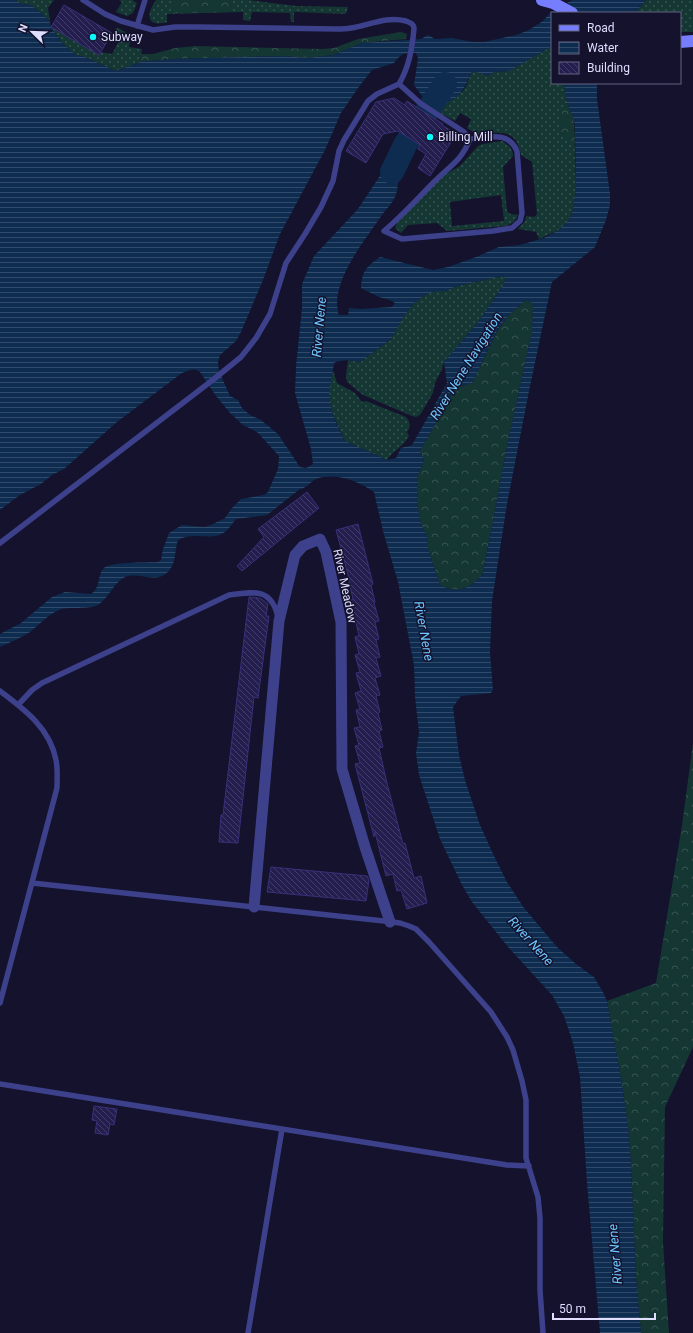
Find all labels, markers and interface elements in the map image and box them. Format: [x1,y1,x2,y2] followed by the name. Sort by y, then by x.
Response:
[12,12,52,52] north arrow
[551,12,681,84] legend
[587,21,615,35] text: Road
[16,22,31,34] text: N
[101,30,143,44] place label: Subway
[88,32,98,42] marker: Subway
[587,41,618,55] text: Water
[587,61,630,75] text: Building
[438,130,493,144] place label: Billing Mill
[425,132,435,142] marker: Billing Mill
[309,296,329,358] water label: River Nene
[427,310,505,422] water label: River Nene Navigation
[330,548,360,624] street label: River Meadow
[411,600,437,662] water label: River Nene
[505,914,557,969] water label: River Nene
[605,1223,625,1285] water label: River Nene
[553,1295,655,1321] scale bar
[559,1302,586,1316] text: 50 m

